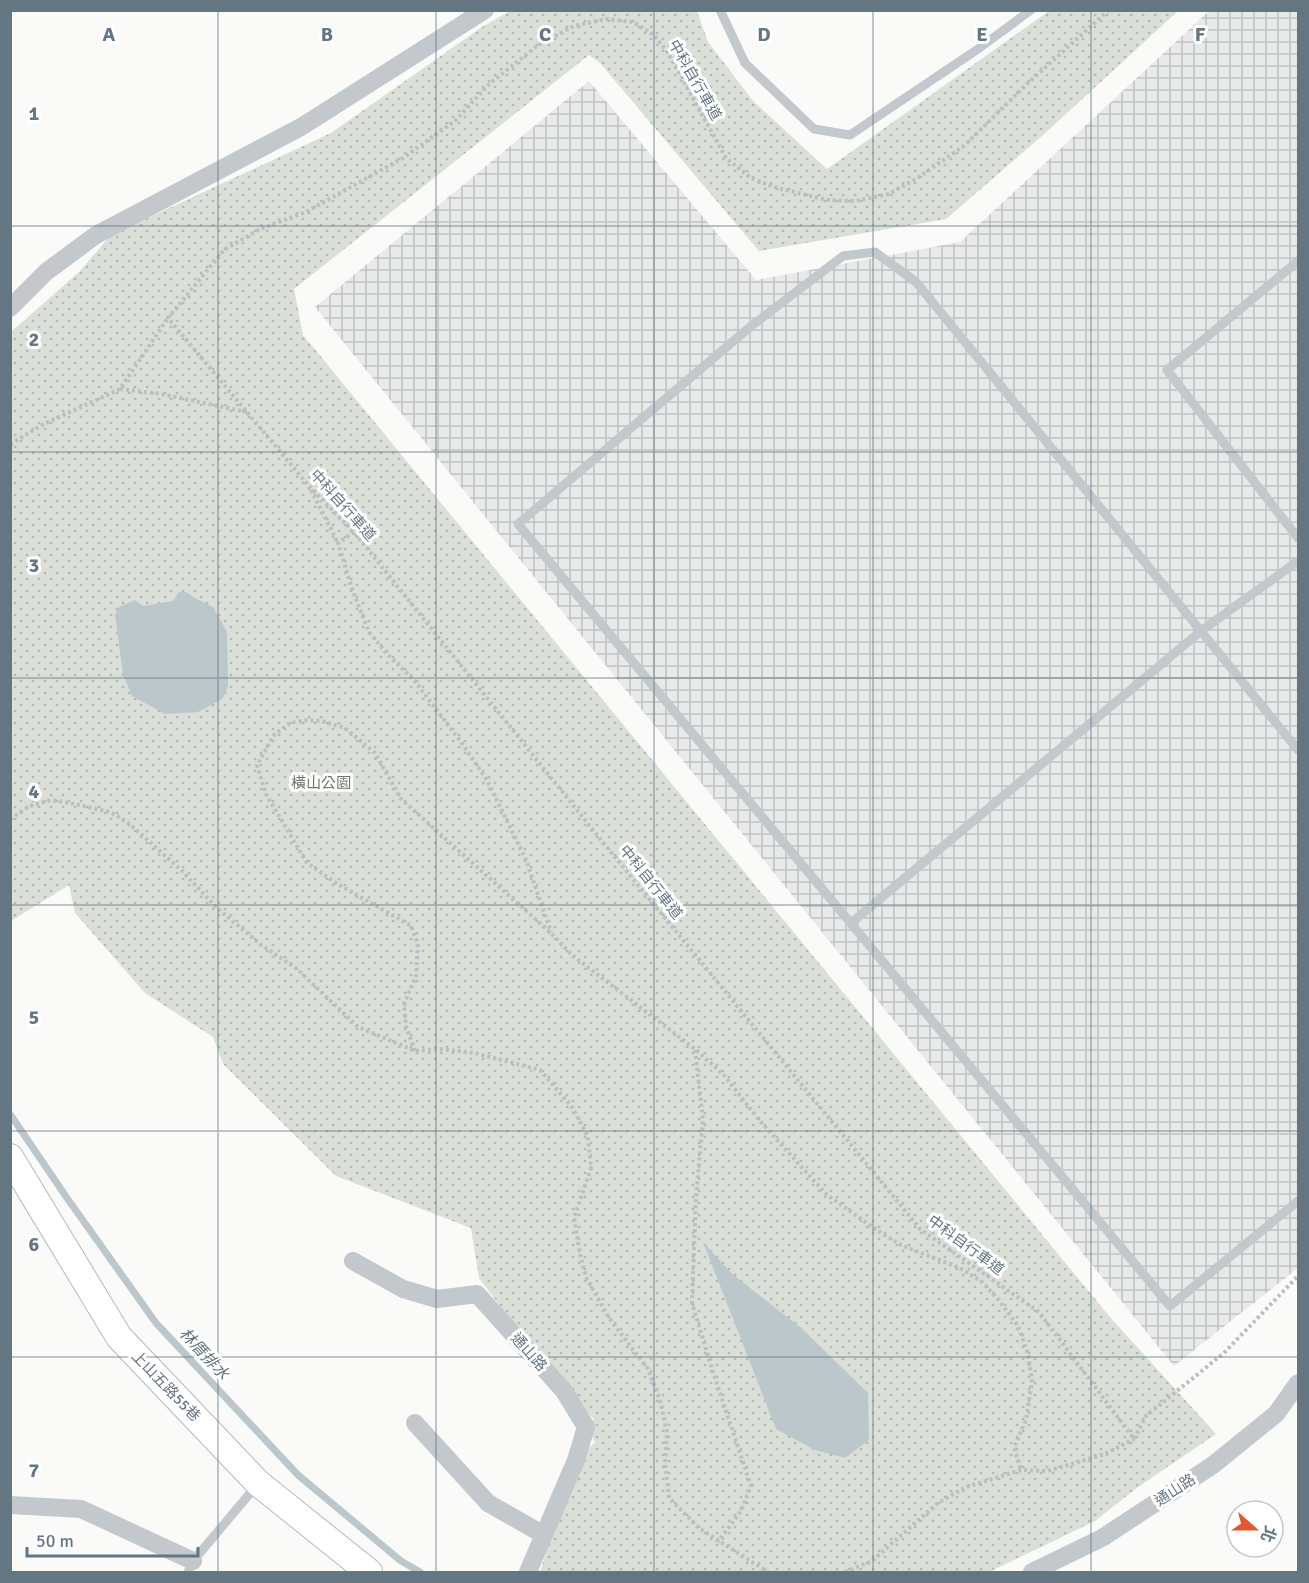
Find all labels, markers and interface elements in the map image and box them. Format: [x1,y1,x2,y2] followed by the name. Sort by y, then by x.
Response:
[103,22,116,47] text: A
[321,22,333,47] text: B
[539,22,551,47] text: C
[757,22,771,47] text: D
[976,22,988,47] text: E
[1195,22,1206,47] text: F
[665,37,725,123] street label: 中科自行車道
[29,101,40,126] text: 1
[29,327,39,352] text: 2
[306,466,380,544] street label: 中科自行車道
[29,553,39,578] text: 3
[291,774,351,792] park label: 橫山公園
[29,779,40,804] text: 4
[616,841,686,923] street label: 中科自行車道
[29,1005,39,1030] text: 5
[924,1211,1008,1279] street label: 中科自行車道
[29,1232,40,1257] text: 6
[175,1324,234,1385] water label: 林厝排水
[507,1329,551,1375] street label: 通山路
[128,1347,204,1425] street label: 上山五路55巷
[29,1458,40,1483] text: 7
[1151,1470,1199,1510] street label: 通山路
[1225,1499,1285,1559] north arrow
[27,1520,198,1558] scale bar
[1256,1523,1280,1545] text: 北
[36,1530,74,1552] text: 50 m

